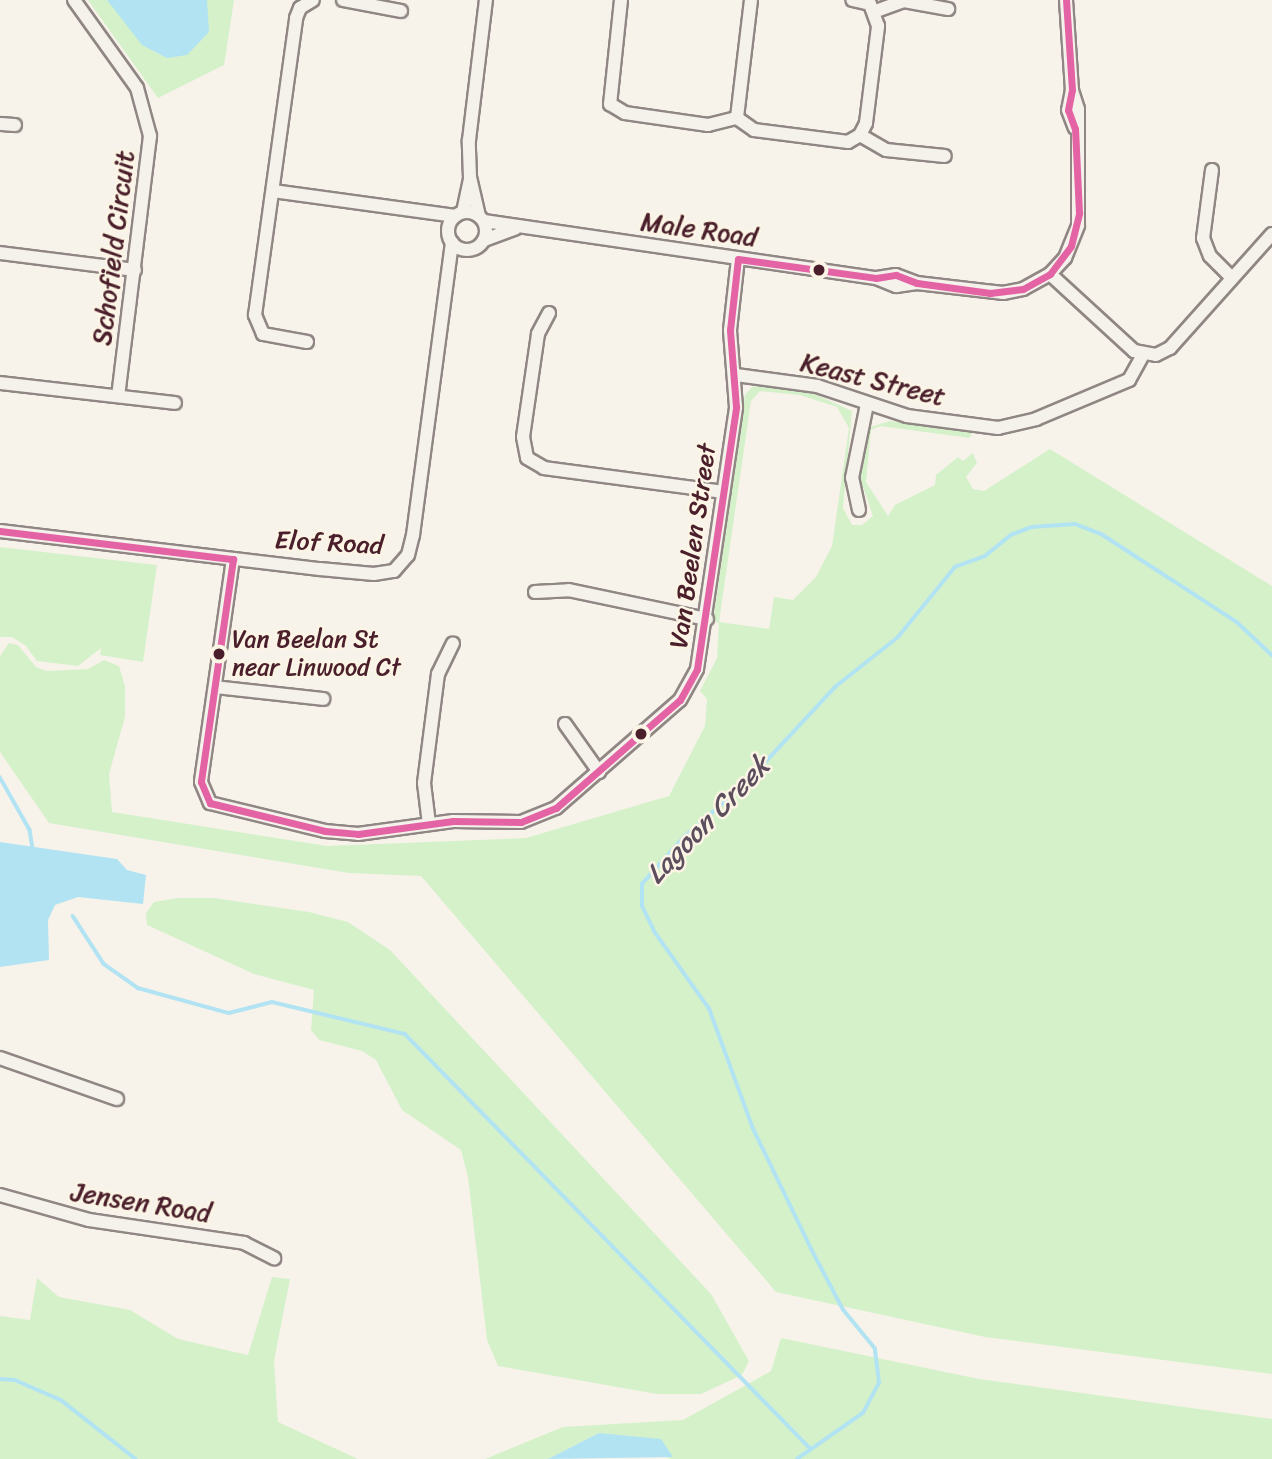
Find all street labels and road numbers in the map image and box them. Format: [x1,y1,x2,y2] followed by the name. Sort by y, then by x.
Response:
[87,149,141,347] street label: Schofield Circuit
[639,206,759,254] street label: Male Road
[797,347,949,413] street label: Keast Street
[663,441,723,651] street label: Van Beelen Street
[274,525,384,561] street label: Elof Road
[69,1177,213,1229] street label: Jensen Road

